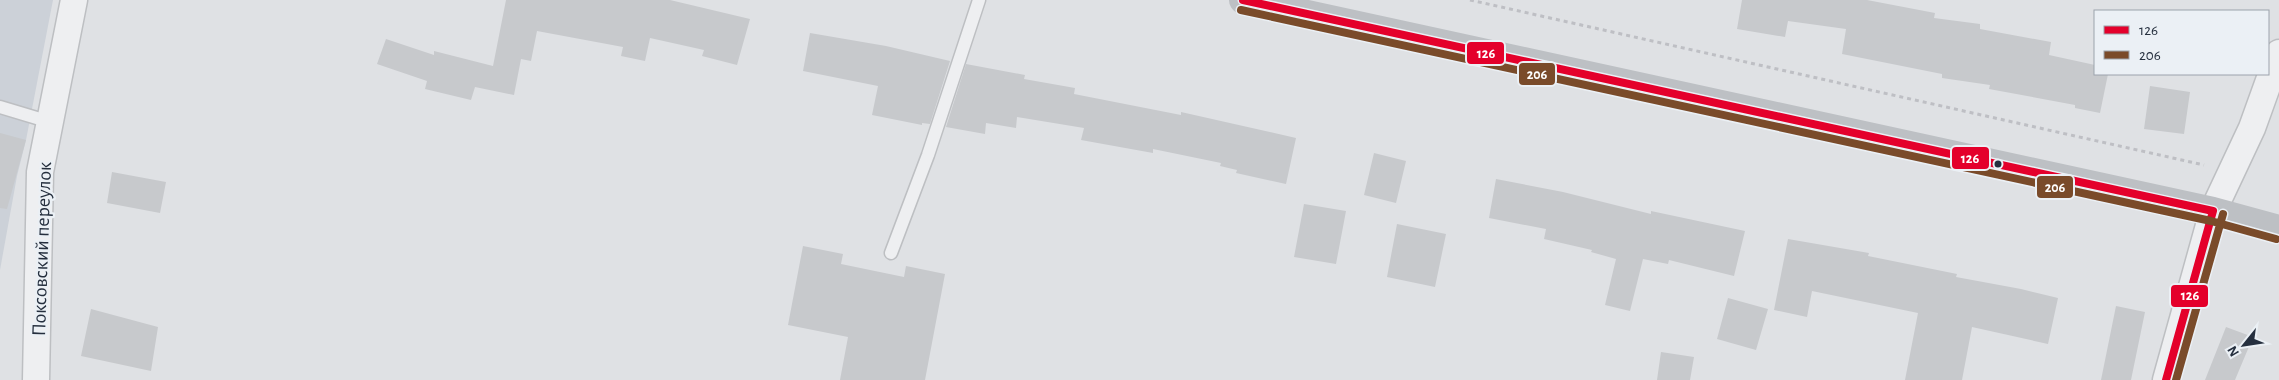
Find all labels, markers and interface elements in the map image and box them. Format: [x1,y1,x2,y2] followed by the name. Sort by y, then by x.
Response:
[2094,10,2269,75] legend
[2139,23,2158,38] text: 126
[1466,41,1505,65] line badge: 126
[1477,47,1495,61] text: 126
[2139,48,2161,63] text: 206
[1518,62,1556,86] line badge: 206
[1527,68,1548,82] text: 206
[1951,146,1990,170] line badge: 126
[1961,152,1979,166] text: 126
[1993,159,2003,169] unlabelled marker
[29,162,55,337] street label: Поксовский переулок
[2036,175,2074,199] line badge: 206
[2045,181,2066,195] text: 206
[2170,284,2209,308] line badge: 126
[2181,289,2199,303] text: 126
[2219,320,2269,370] north arrow
[2225,343,2242,359] text: N

